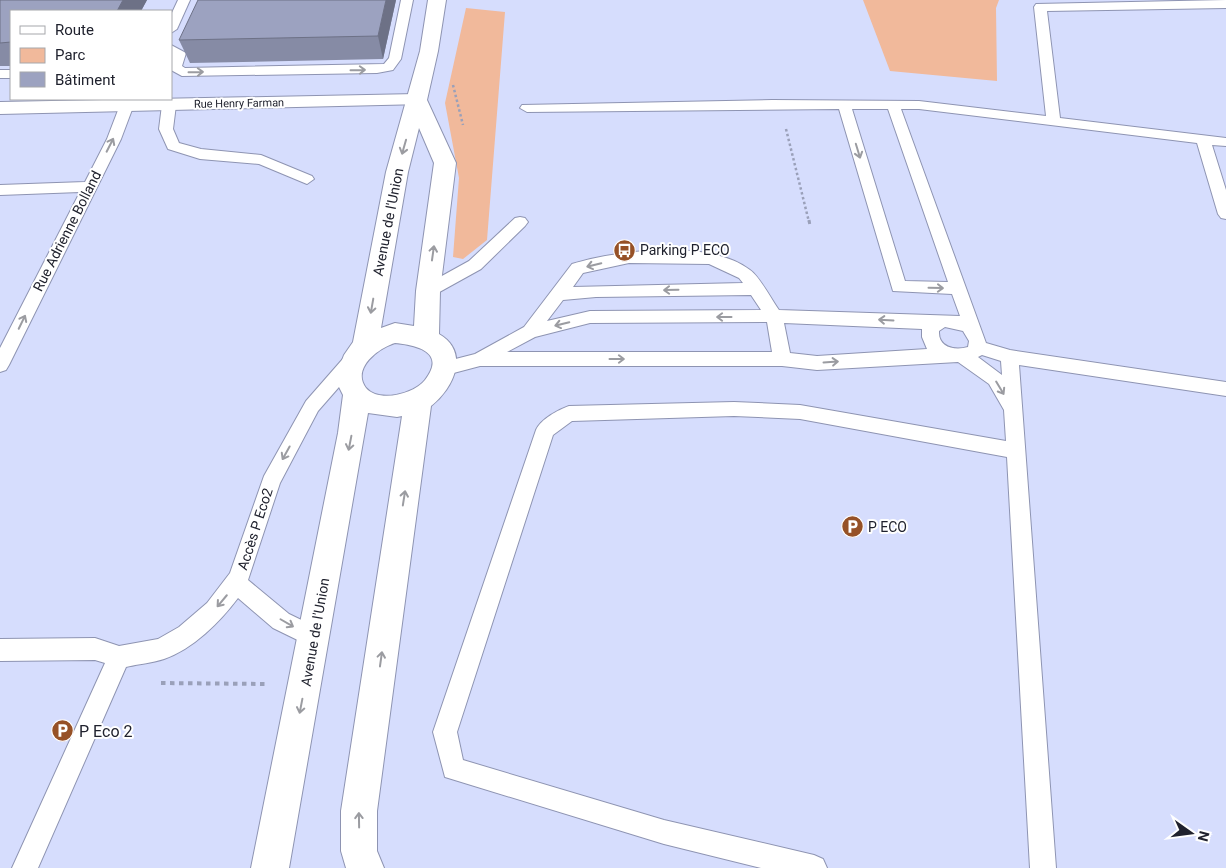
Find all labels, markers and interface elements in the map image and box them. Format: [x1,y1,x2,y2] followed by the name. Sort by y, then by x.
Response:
[10,10,172,100] legend
[55,21,94,39] text: Route
[55,46,85,64] text: Parc
[350,65,366,74] one-way arrow
[188,67,204,77] one-way arrow
[55,71,115,89] text: Bâtiment
[194,96,284,111] street label: Rue Henry Farman
[106,138,115,153] one-way arrow
[398,138,408,154] one-way arrow
[853,142,863,158] one-way arrow
[370,167,406,277] street label: Avenue de l'Union
[30,168,104,294] street label: Rue Adrienne Bolland
[612,238,636,262] bus stop icon: Parking P ECO
[640,242,730,258] place label: Parking P ECO
[428,245,438,261] one-way arrow
[587,261,603,270] one-way arrow
[928,283,944,293] one-way arrow
[664,285,680,295] one-way arrow
[367,297,377,313] one-way arrow
[716,312,732,322] one-way arrow
[18,315,27,330] one-way arrow
[879,316,895,325] one-way arrow
[555,320,571,329] one-way arrow
[608,354,624,364] one-way arrow
[823,358,839,367] one-way arrow
[996,380,1006,394] one-way arrow
[344,435,354,451] one-way arrow
[281,446,291,461] one-way arrow
[234,486,276,572] street label: Accès P Eco2
[399,491,409,507] one-way arrow
[840,515,864,539] parking icon: P ECO
[868,519,907,535] place label: P ECO
[298,577,332,687] street label: Avenue de l'Union
[217,594,228,607] one-way arrow
[279,619,294,629] one-way arrow
[376,652,386,668] one-way arrow
[295,698,305,714] one-way arrow
[51,719,75,743] parking icon: P Eco 2
[79,722,132,741] place label: P Eco 2
[1166,808,1216,858] north arrow
[354,813,364,829] one-way arrow
[1195,829,1213,843] text: N

